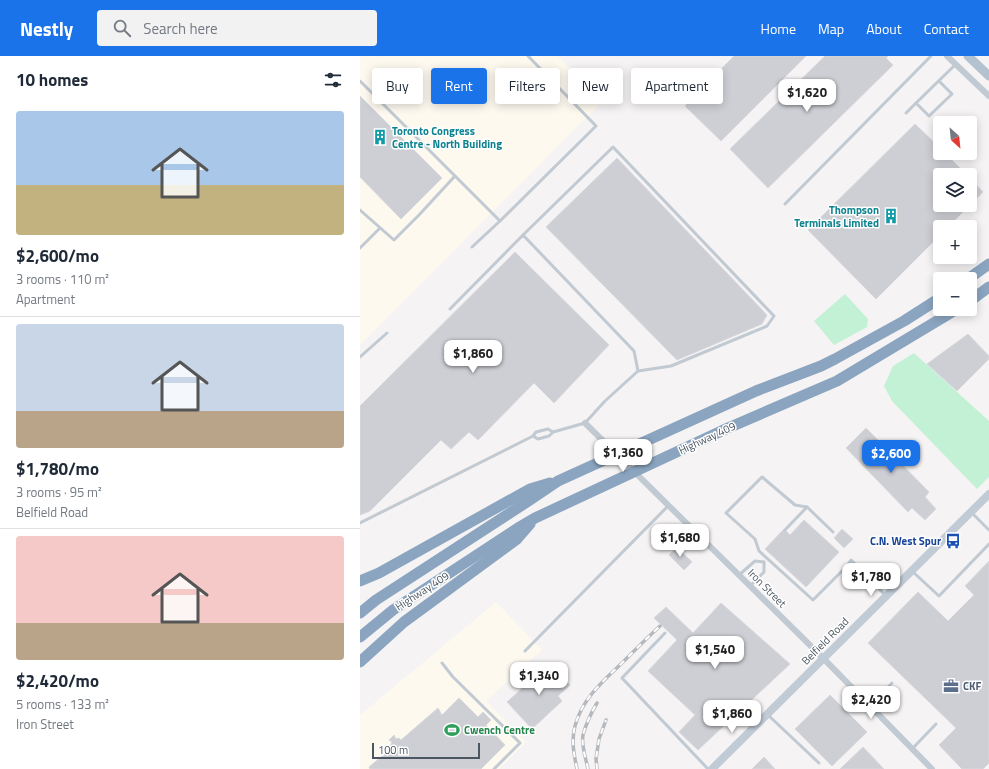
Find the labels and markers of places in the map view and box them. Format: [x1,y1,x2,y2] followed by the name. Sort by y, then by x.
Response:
[774,79,840,113] pin: $1,620
[392,123,502,152] place label: Toronto Congress Centre - North Building
[371,128,389,146] building icon: Toronto Congress Centre - North Building
[794,202,879,231] place label: Thompson Terminals Limited
[882,207,900,225] building icon: Thompson Terminals Limited
[440,340,506,374] pin: $1,860
[590,439,656,473] pin: $1,360
[858,440,924,474] pin: $2,600
[647,524,713,558] pin: $1,680
[944,532,962,550] bus stop icon: C.N. West Spur
[870,533,941,549] place label: C.N. West Spur
[838,563,904,597] pin: $1,780
[682,636,748,670] pin: $1,540
[506,662,572,696] pin: $1,340
[942,677,960,695] office icon: CKF
[963,678,981,694] place label: CKF
[838,686,904,720] pin: $2,420
[699,700,765,734] pin: $1,860
[443,721,461,739] sports icon: Cwench Centre
[464,722,535,738] place label: Cwench Centre

